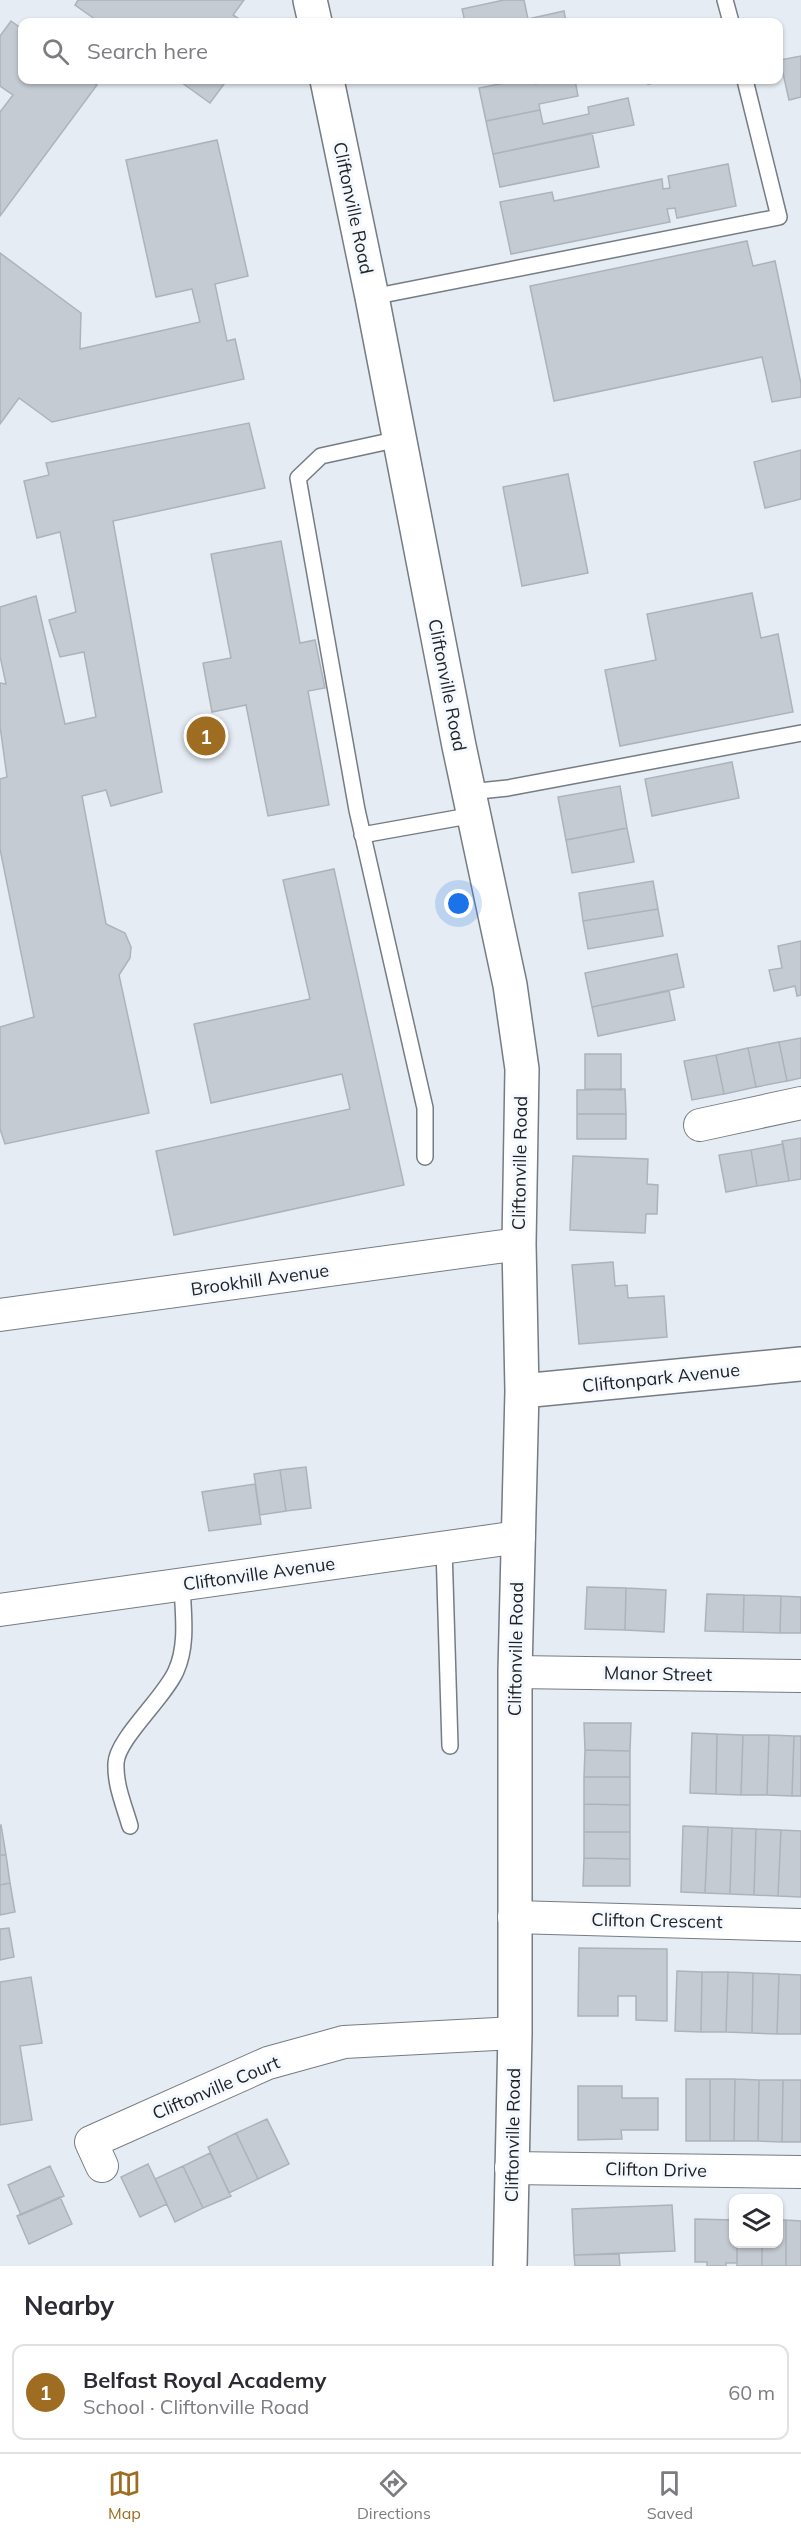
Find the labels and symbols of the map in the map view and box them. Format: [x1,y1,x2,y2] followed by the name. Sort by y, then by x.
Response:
[328,140,379,276] street label: Cliftonville Road
[423,617,472,753] street label: Cliftonville Road
[186,714,226,758] pin: 1
[444,889,473,918] your location
[507,1096,532,1230] street label: Cliftonville Road
[189,1258,330,1301] street label: Brookhill Avenue
[581,1358,741,1397] street label: Cliftonpark Avenue
[182,1551,336,1596] street label: Cliftonville Avenue
[503,1582,528,1716] street label: Cliftonville Road
[604,1661,712,1686] street label: Manor Street
[591,1908,723,1933] street label: Clifton Crescent
[149,2050,283,2125] street label: Cliftonville Court
[500,2068,525,2202] street label: Cliftonville Road
[605,2157,707,2182] street label: Clifton Drive

